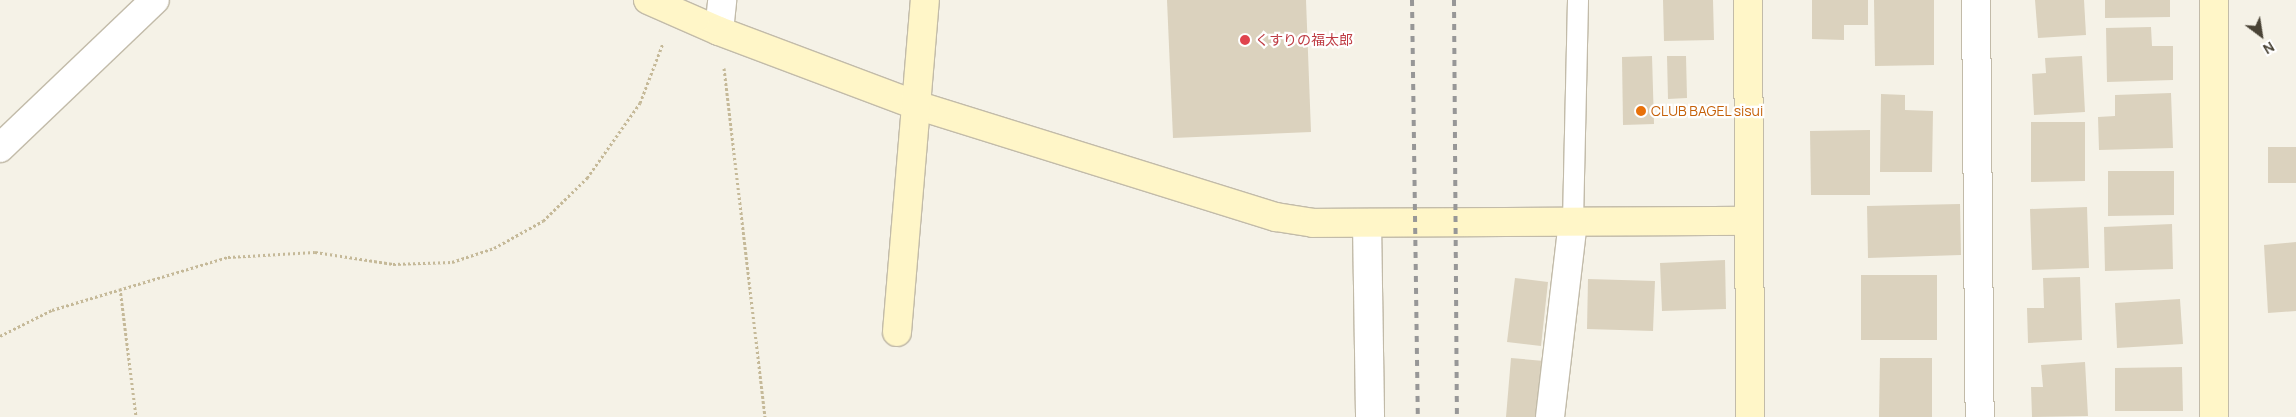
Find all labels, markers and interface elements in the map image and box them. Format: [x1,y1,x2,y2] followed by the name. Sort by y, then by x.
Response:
[2236,10,2286,60] north arrow
[1255,32,1353,48] place label: くすりの福太郎
[1239,34,1251,46] marker: くすりの福太郎
[2260,38,2278,59] text: N
[1651,103,1764,119] place label: CLUB BAGEL sisui
[1635,105,1647,117] marker: CLUB BAGEL sisui

